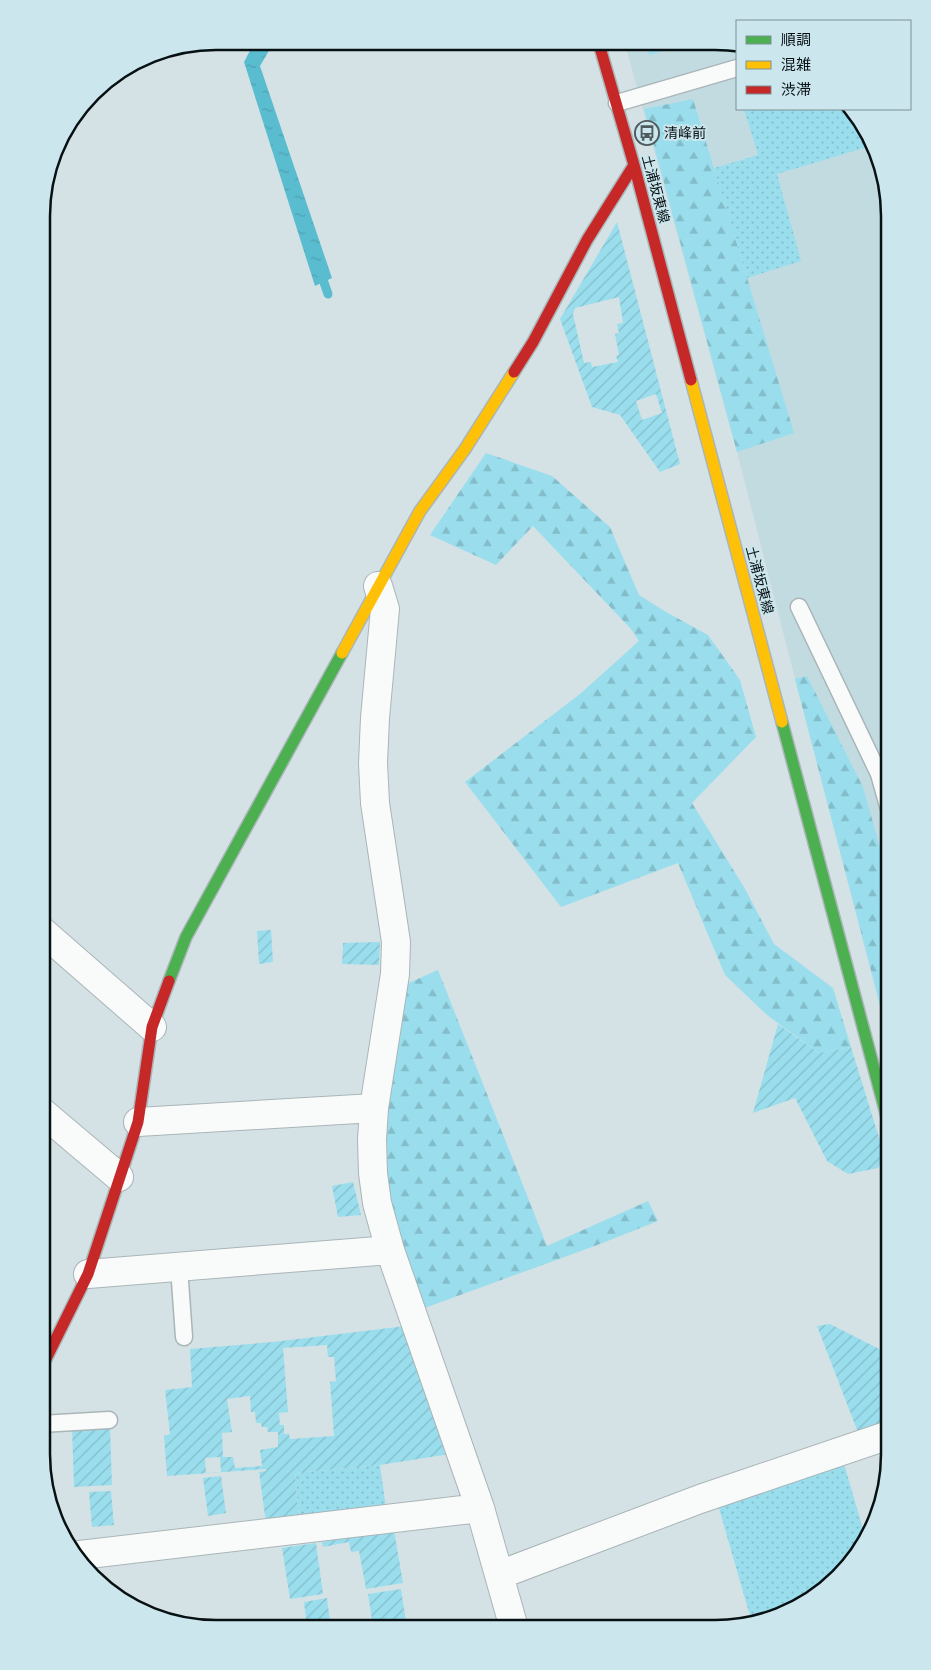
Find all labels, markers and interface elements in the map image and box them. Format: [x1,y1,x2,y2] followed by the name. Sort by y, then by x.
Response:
[736,20,911,110] legend
[781,30,811,49] text: 順調
[781,55,811,74] text: 混雑
[781,80,811,99] text: 渋滞
[634,120,660,146] bus stop icon: 清峰前
[664,124,706,142] place label: 清峰前
[638,153,674,225] street label: 土浦坂東線
[742,544,778,616] street label: 土浦坂東線

